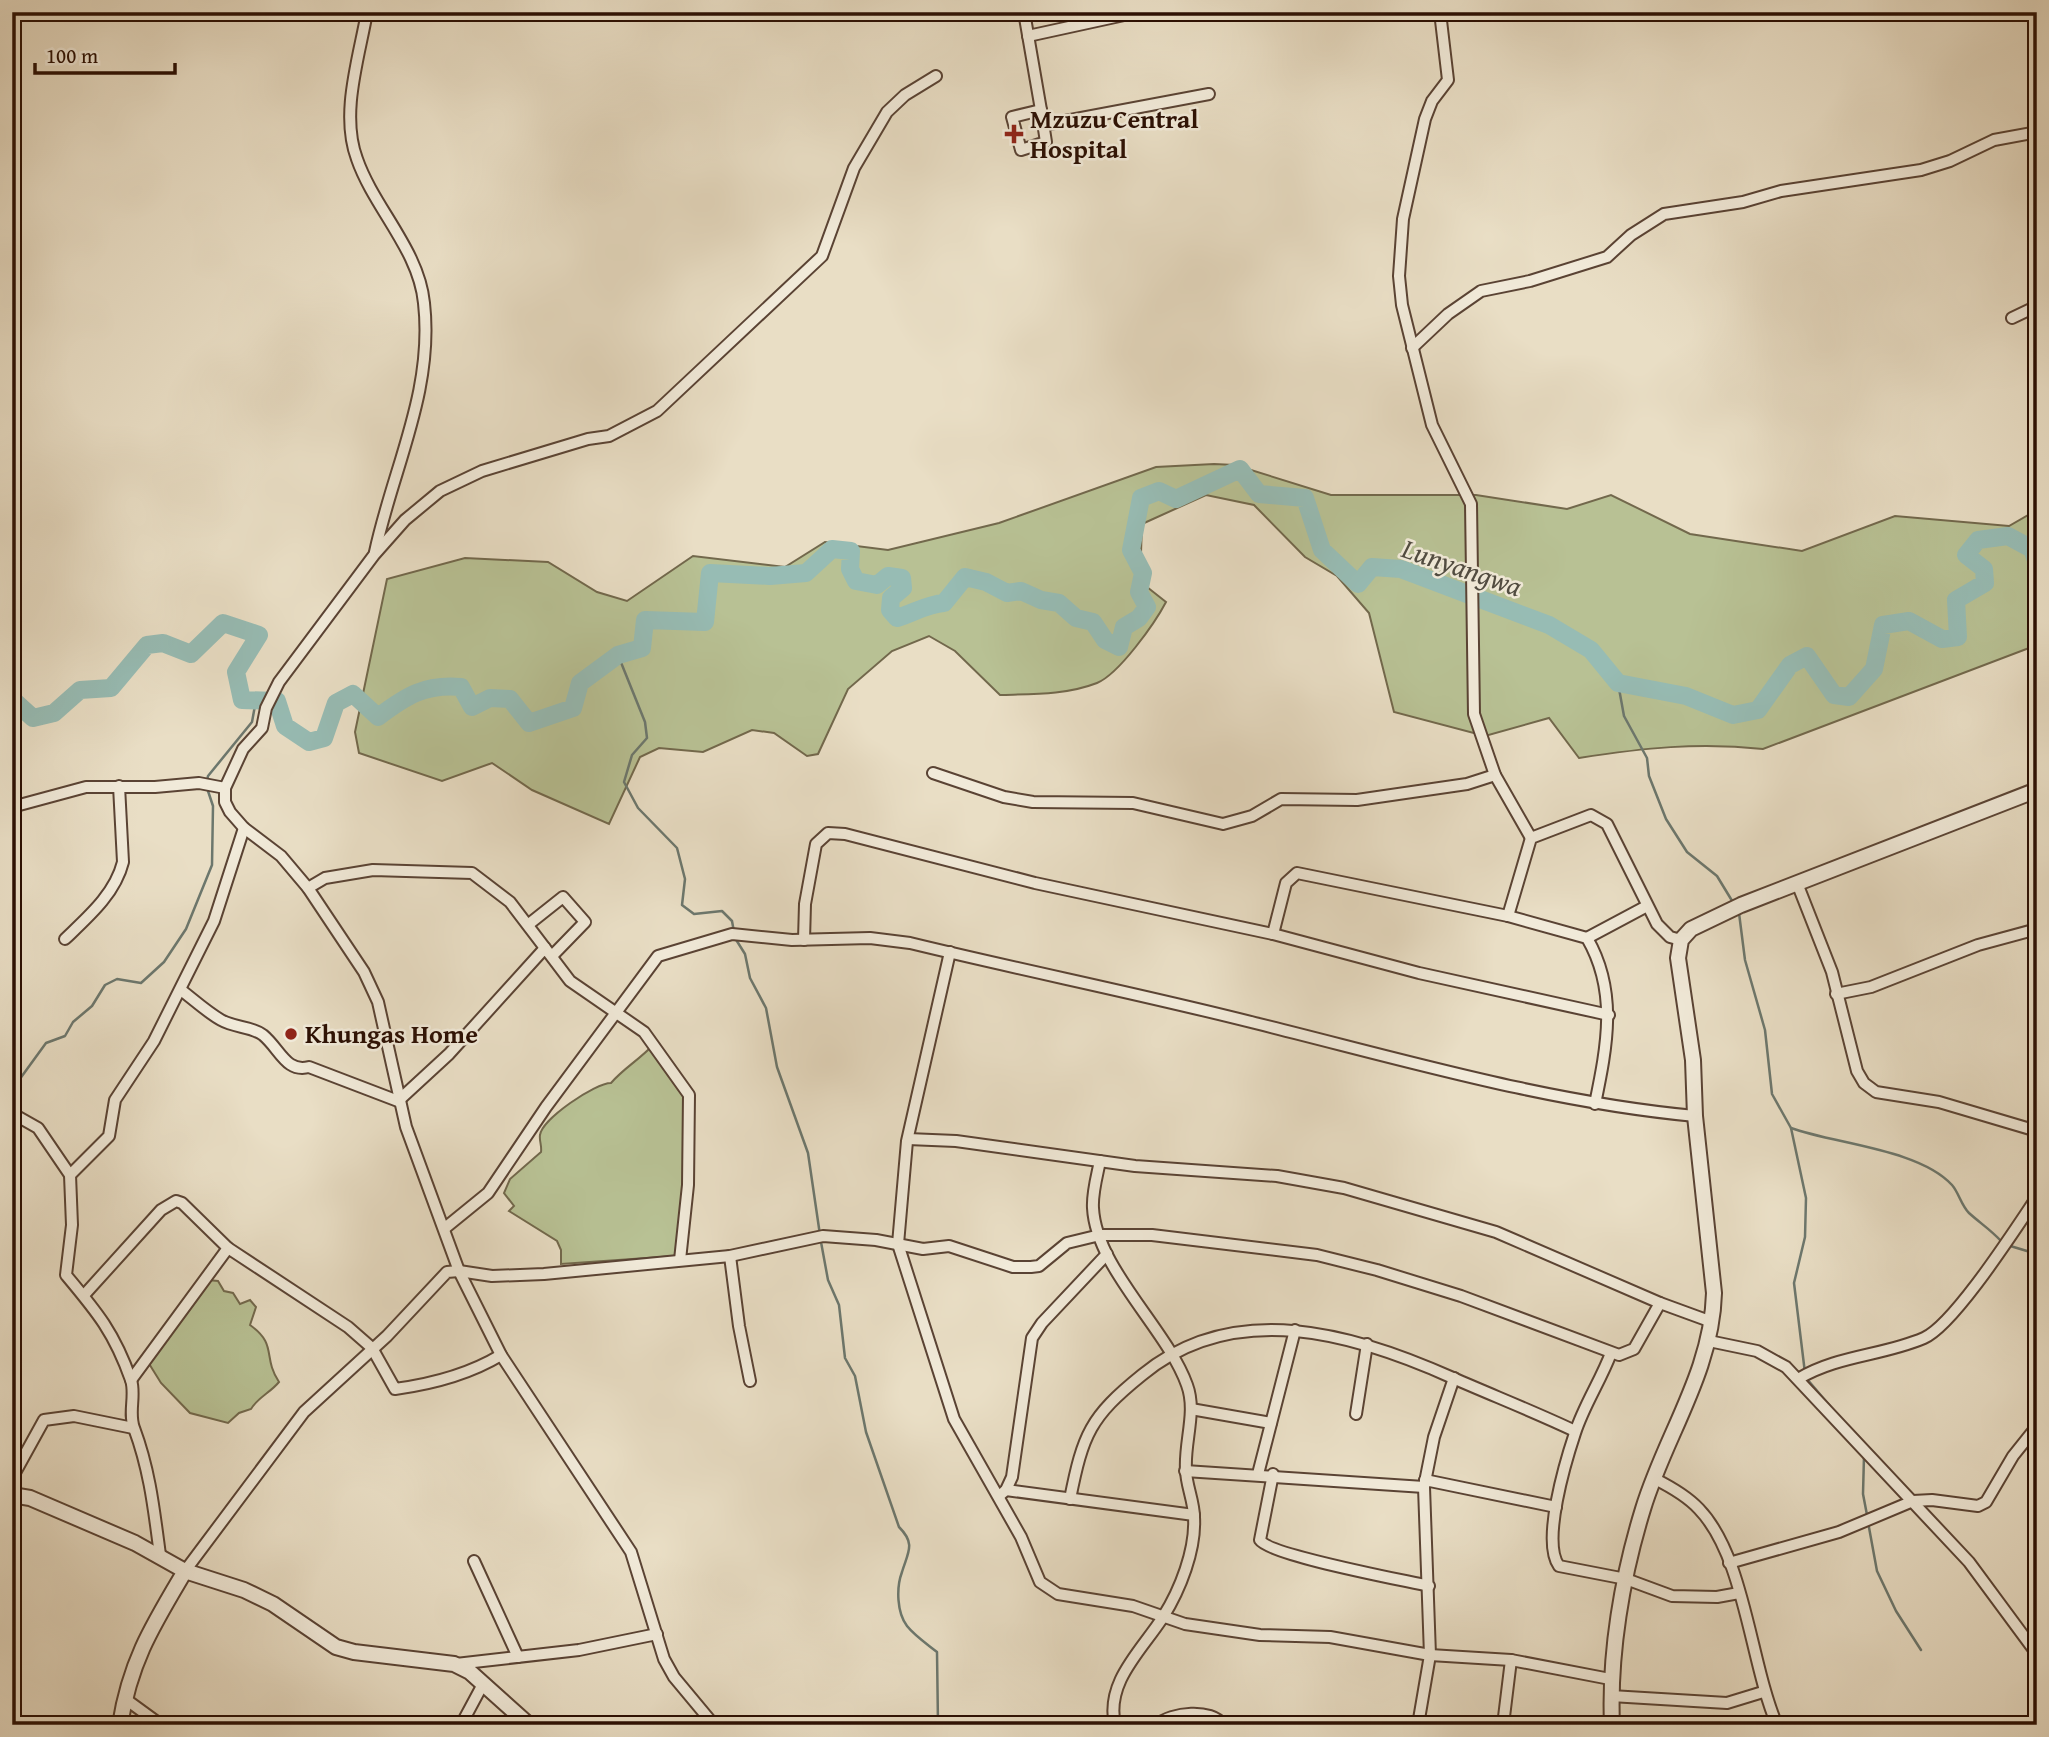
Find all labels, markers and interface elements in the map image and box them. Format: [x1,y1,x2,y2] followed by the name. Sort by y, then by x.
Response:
[35,32,175,76] scale bar
[46,40,98,71] text: 100 m
[1030,99,1198,168] place label: Mzuzu Central Hospital
[1004,124,1024,144] marker: Mzuzu Central Hospital
[1396,527,1528,606] water label: Lunyangwa
[305,1014,478,1053] place label: Khungas Home
[283,1026,299,1042] marker: Khungas Home

